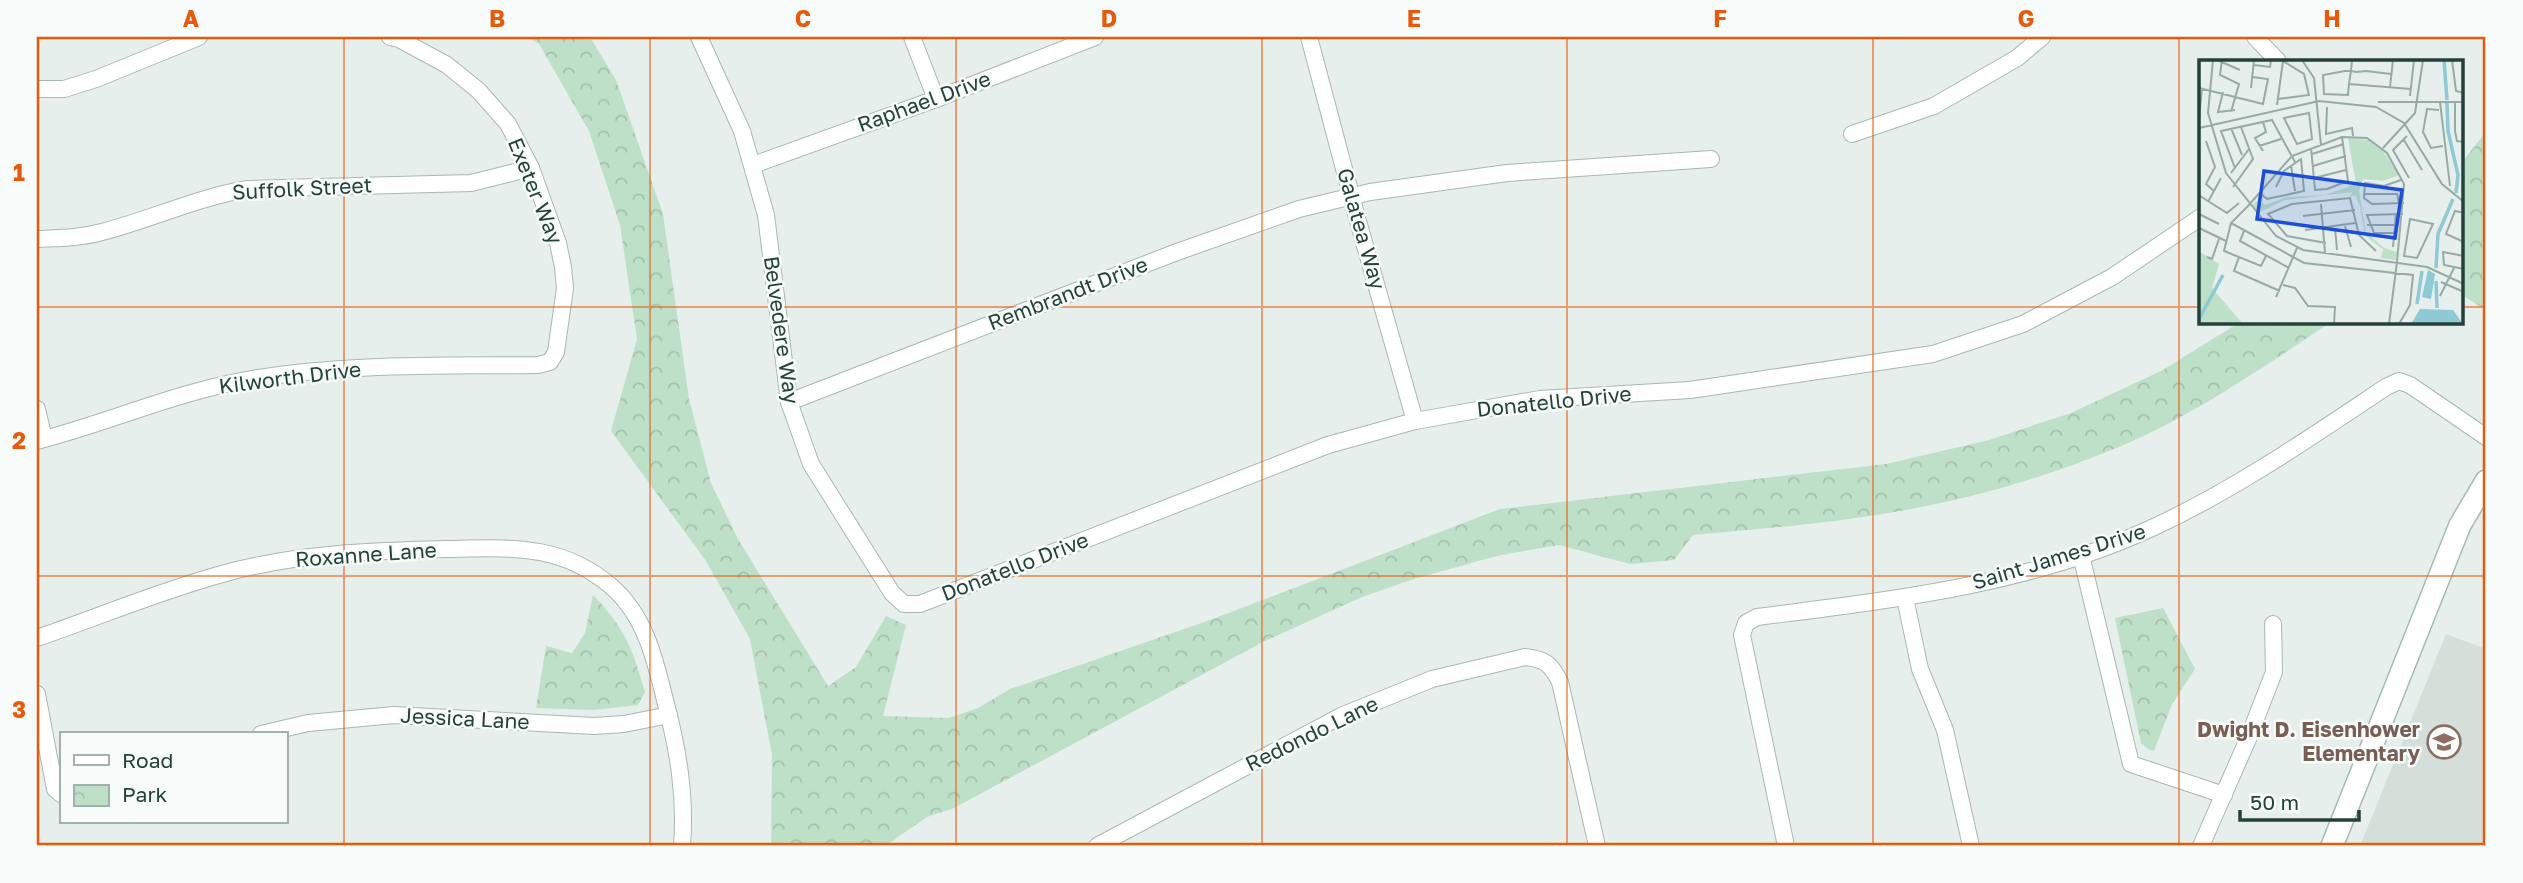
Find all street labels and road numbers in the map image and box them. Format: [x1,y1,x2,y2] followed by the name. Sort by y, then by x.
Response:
[854,65,994,137] street label: Raphael Drive
[503,134,569,248] street label: Exeter Way
[1332,165,1392,293] street label: Galatea Way
[231,171,373,205] street label: Suffolk Street
[984,251,1151,336] street label: Rembrandt Drive
[759,254,805,406] street label: Belvedere Way
[217,355,363,399] street label: Kilworth Drive
[1475,380,1633,422] street label: Donatello Drive
[1969,517,2149,595] street label: Saint James Drive
[937,526,1092,606] street label: Donatello Drive
[294,536,438,572] street label: Roxanne Lane
[1241,690,1382,776] street label: Redondo Lane
[400,702,530,734] street label: Jessica Lane

